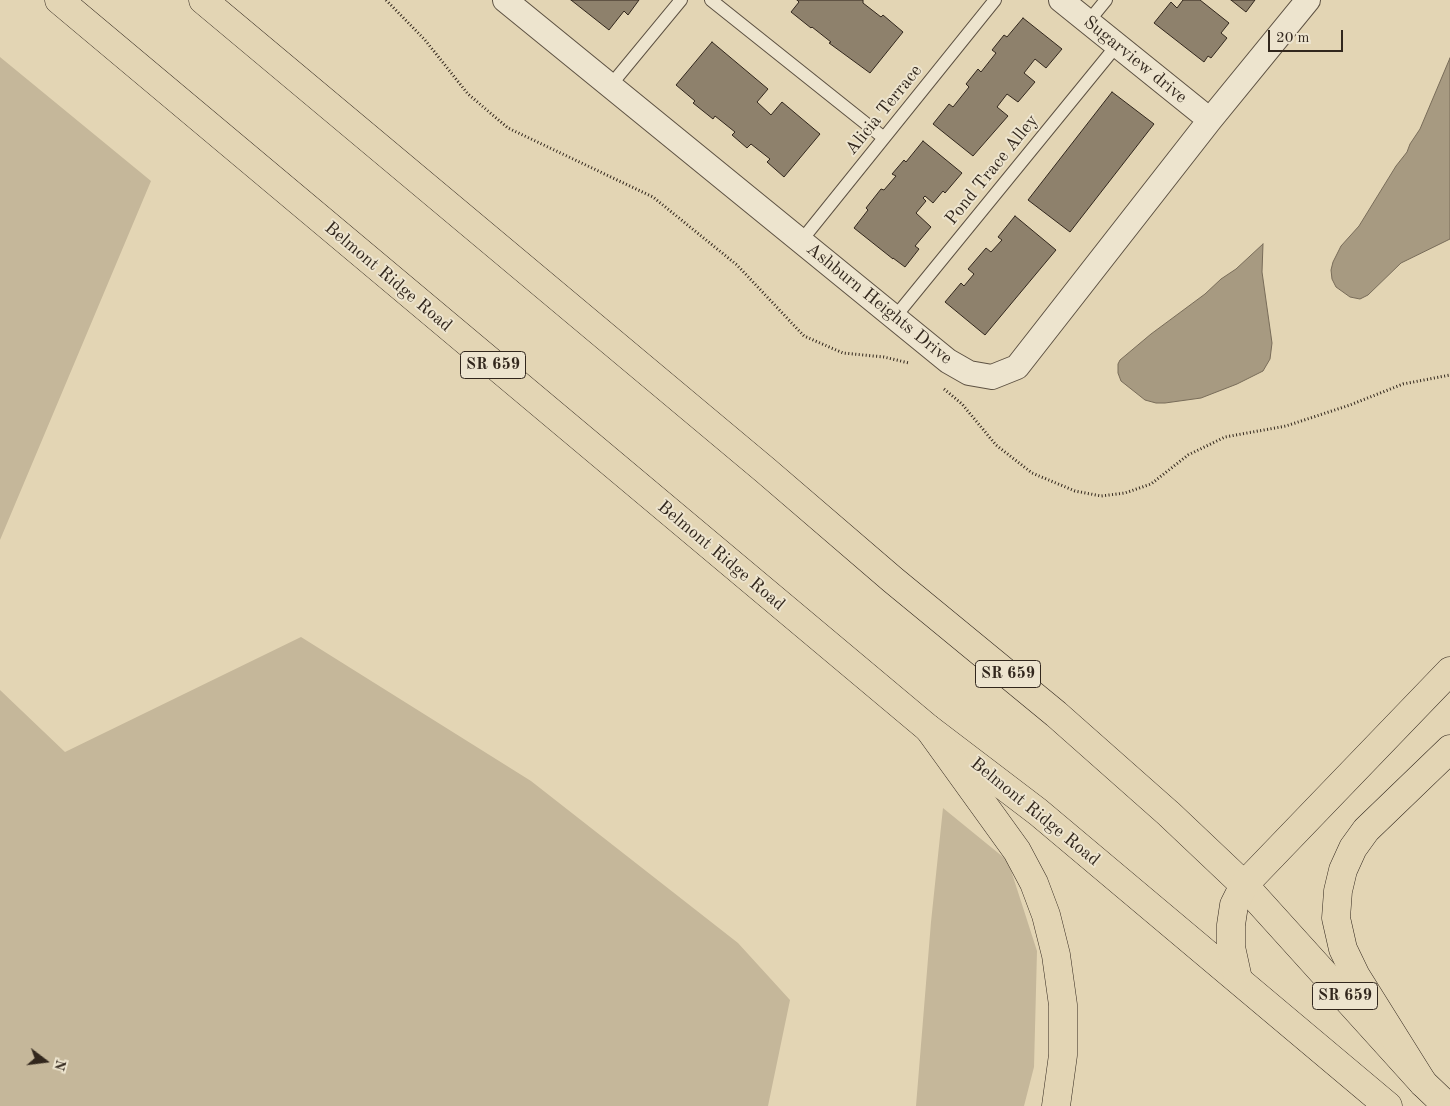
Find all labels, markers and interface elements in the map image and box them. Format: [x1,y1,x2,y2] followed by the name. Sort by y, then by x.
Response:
[1079,12,1191,108] street label: Sugarview drive
[1270,20,1345,52] scale bar
[1276,31,1310,46] text: 20 m
[841,61,927,159] street label: Alicia Terrace
[941,110,1043,230] street label: Pond Trace Alley
[320,217,456,337] street label: Belmont Ridge Road
[802,238,956,370] street label: Ashburn Heights Drive
[460,352,526,378] road number: SR 659
[653,496,789,616] street label: Belmont Ridge Road
[976,661,1040,688] road number: SR 659
[966,753,1104,871] street label: Belmont Ridge Road
[1312,982,1378,1009] road number: SR 659
[20,1036,70,1086] north arrow
[51,1058,68,1072] text: N

